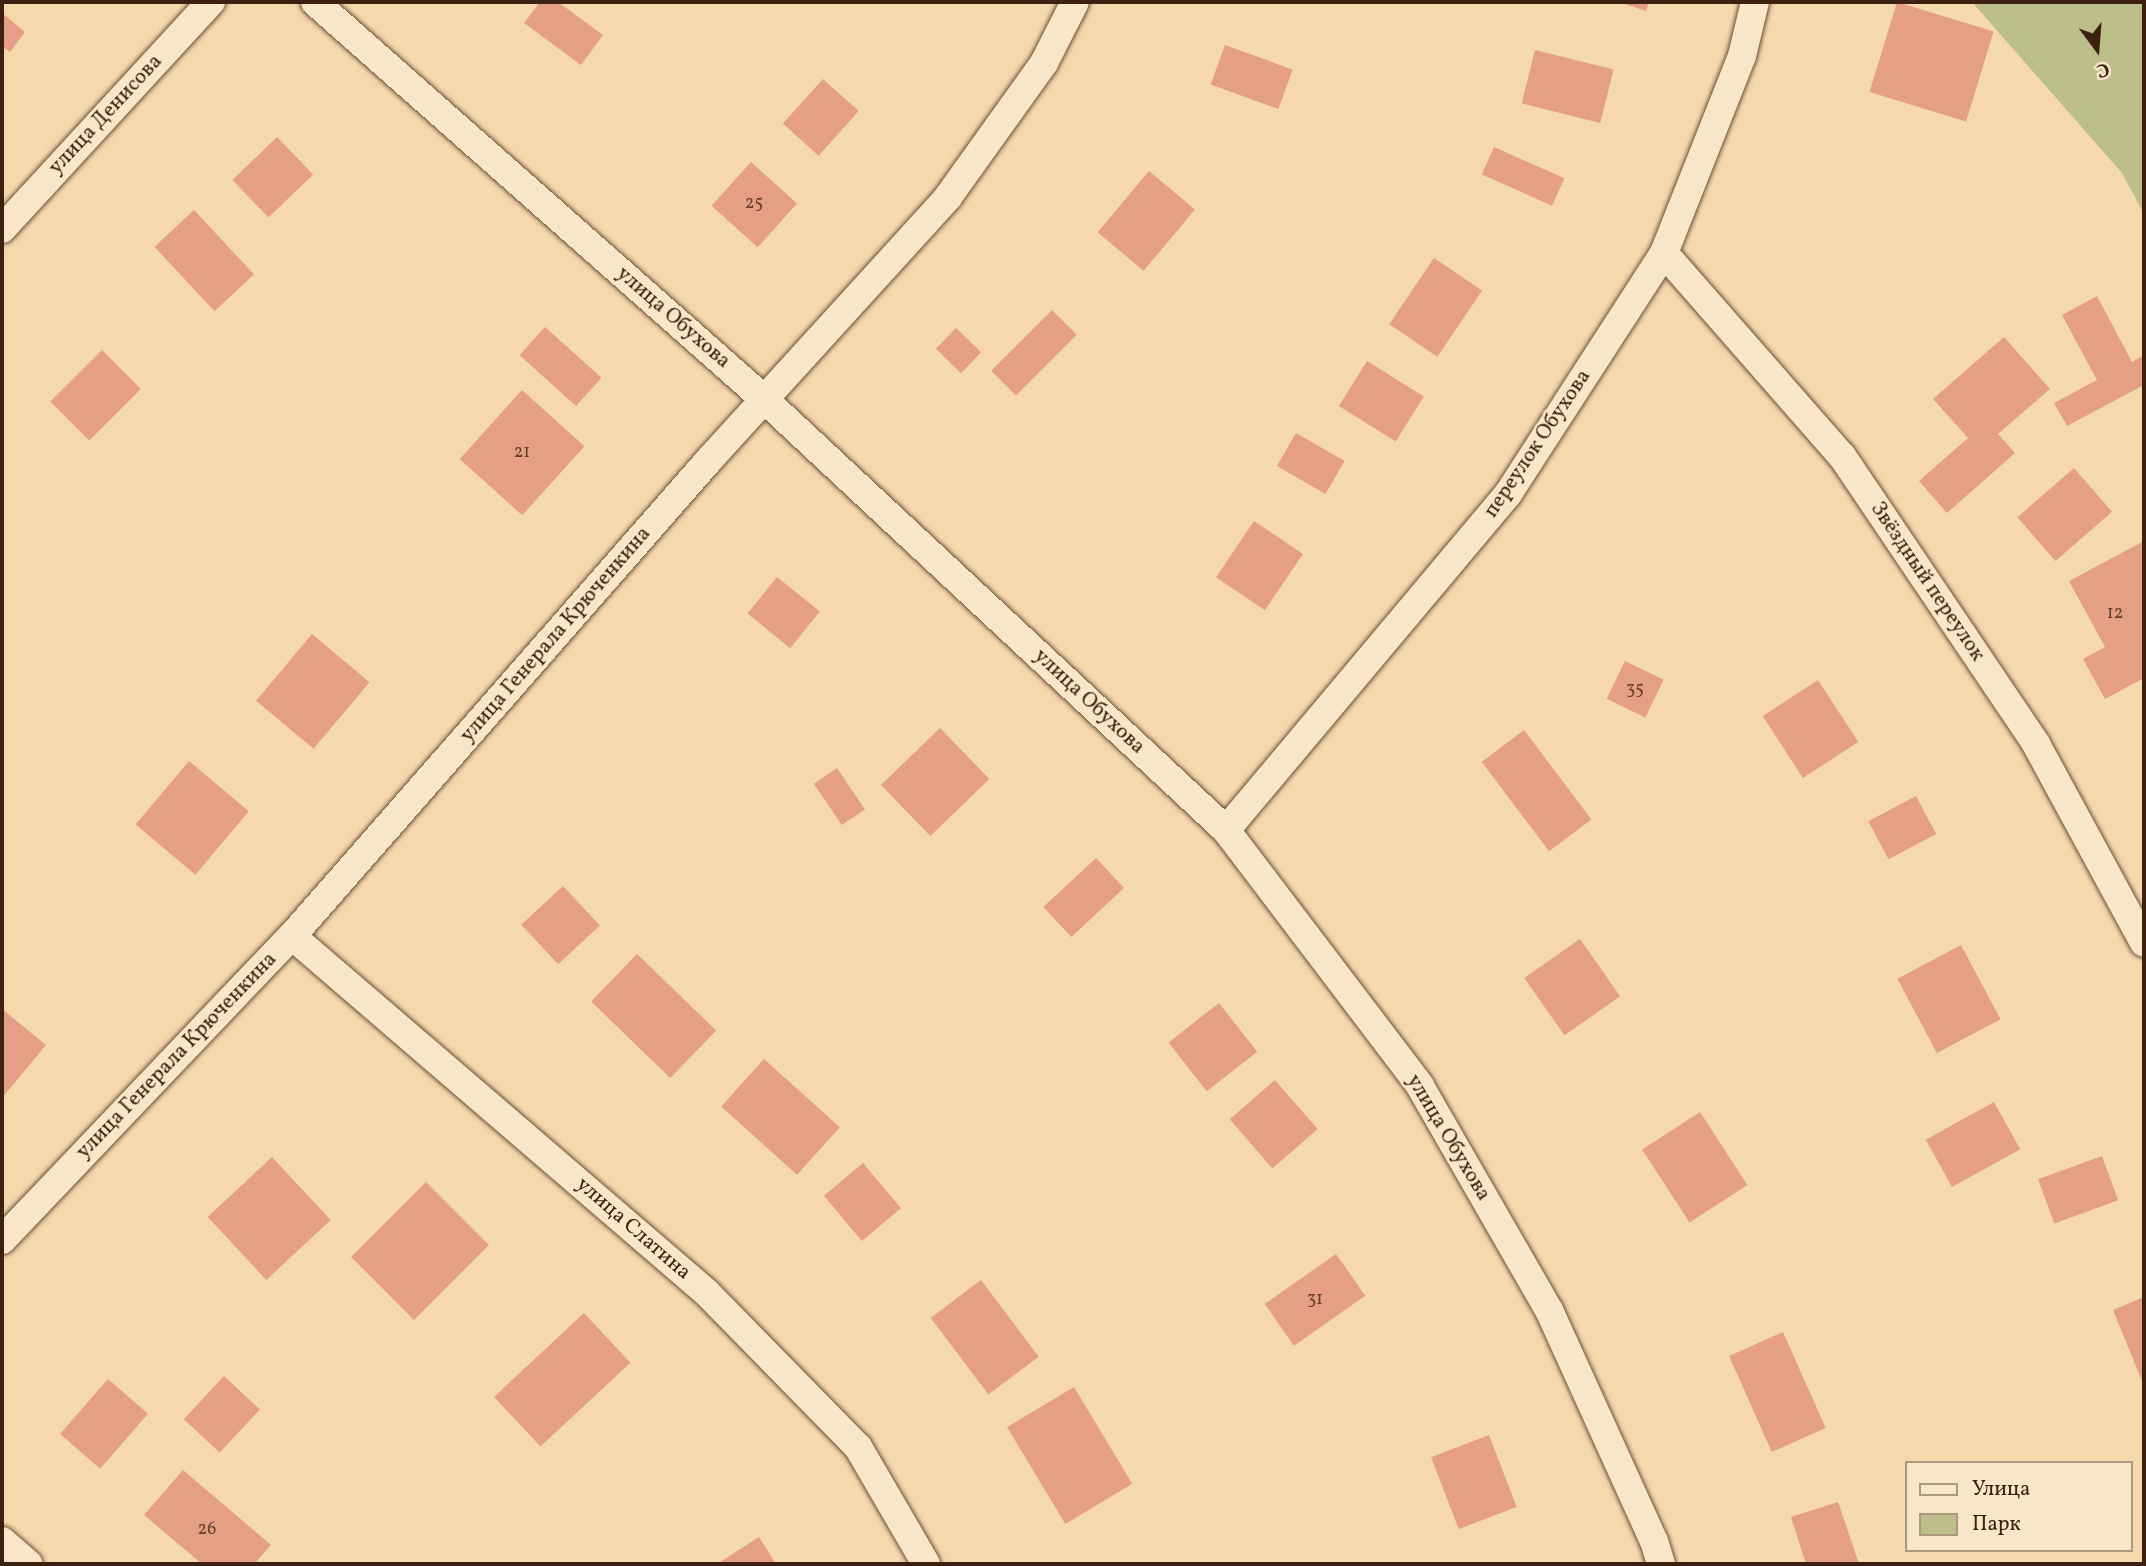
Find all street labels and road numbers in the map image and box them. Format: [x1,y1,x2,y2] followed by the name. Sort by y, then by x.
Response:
[44,50,168,180] street label: улица Денисова
[611,262,735,374] street label: улица Обухова
[1479,365,1597,523] street label: переулок Обухова
[1864,498,1990,666] street label: Звёздный переулок
[455,522,657,748] street label: улица Генерала Крюченкина
[1028,644,1150,760] street label: улица Обухова
[71,947,283,1165] street label: улица Генерала Крюченкина
[1400,1070,1496,1206] street label: улица Обухова
[570,1172,696,1286] street label: улица Слатина

